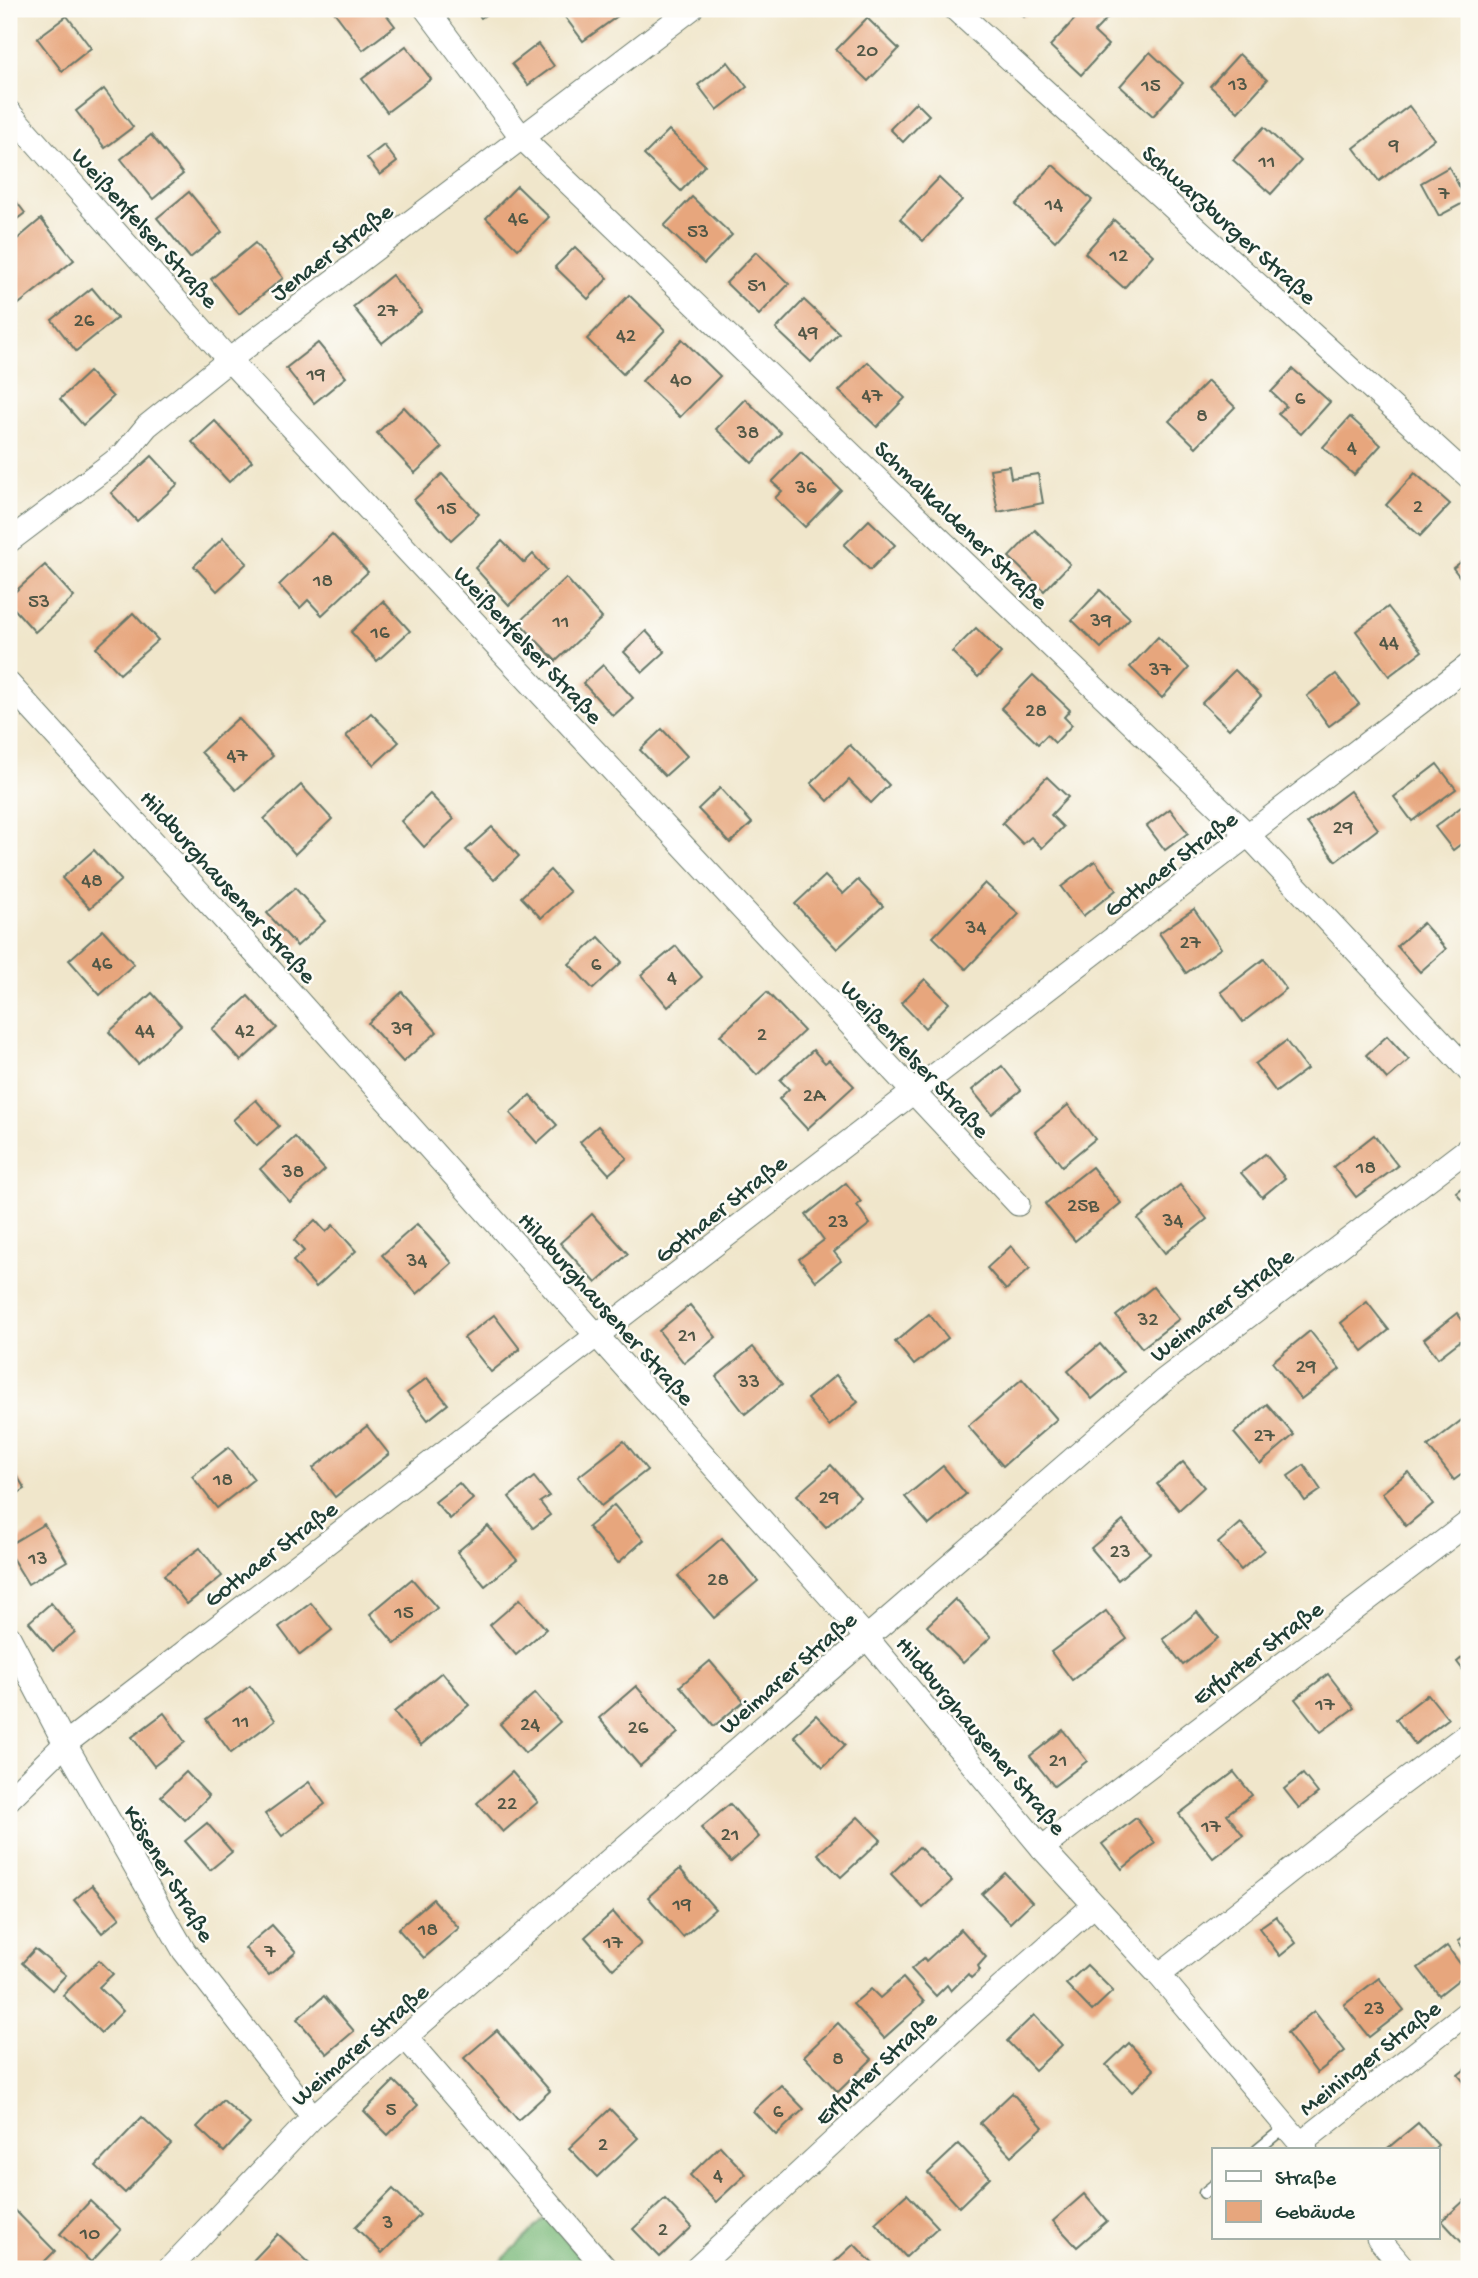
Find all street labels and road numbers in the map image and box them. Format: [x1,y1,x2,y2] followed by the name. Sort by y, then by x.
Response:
[1134,140,1322,313] street label: Schwarzburger Straße
[64,143,224,316] street label: Weißenfelser Straße
[266,198,401,309] street label: Jenaer Straße
[866,436,1053,618] street label: Schmalkaldener Straße
[445,561,608,732] street label: Weißenfelser Straße
[132,785,321,992] street label: Hildburghausener Straße
[1100,806,1245,925] street label: Gothaer Straße
[832,975,995,1146] street label: Weißenfelser Straße
[650,1150,795,1271] street label: Gothaer Straße
[510,1207,699,1414] street label: Hildburghausener Straße
[1145,1243,1301,1370] street label: Weimarer Straße
[200,1496,345,1615] street label: Gothaer Straße
[1188,1596,1331,1714] street label: Erfurter Straße
[714,1607,865,1742] street label: Weimarer Straße
[888,1632,1071,1843] street label: Hildburghausener Straße
[115,1801,220,1949] street label: Kösener Straße
[286,1979,437,2114] street label: Weimarer Straße
[1294,1995,1448,2124] street label: Meininger Straße
[810,2005,945,2134] street label: Erfurter Straße

